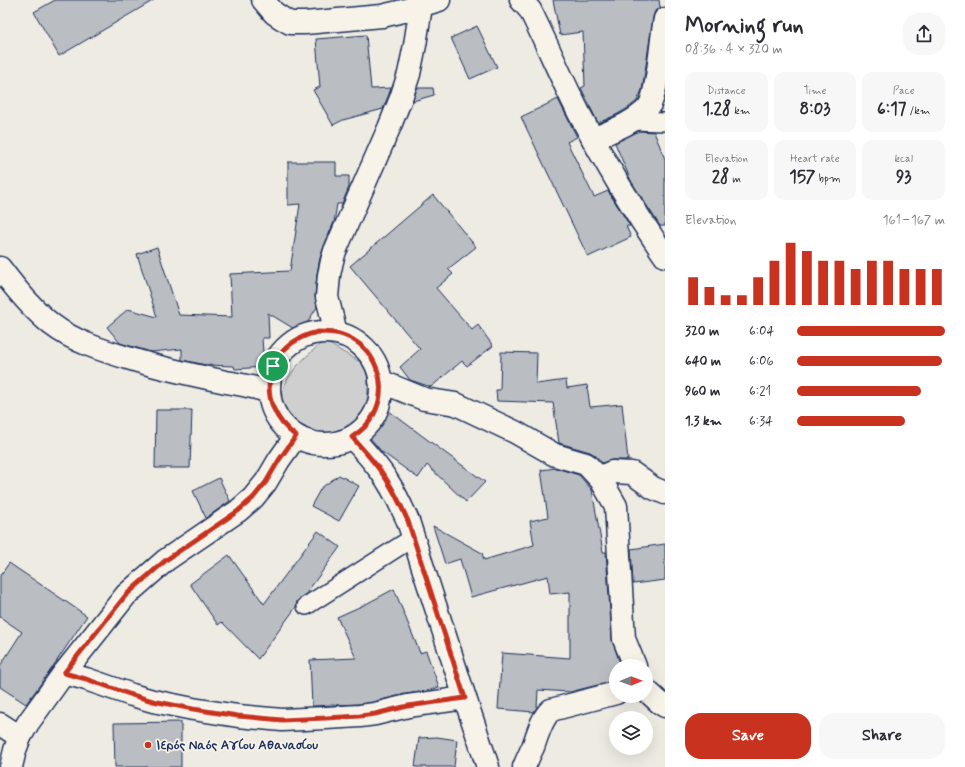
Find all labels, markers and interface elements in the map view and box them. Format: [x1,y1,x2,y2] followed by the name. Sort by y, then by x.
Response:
[685,12,804,40] text: Morning run
[903,13,945,55] button: share
[685,41,783,58] text: 08:36 · 4 × 320 m
[707,84,746,98] text: Distance
[803,84,827,98] text: Time
[893,84,915,98] text: Pace
[702,98,731,120] text: 1.28
[800,98,830,120] text: 8:03
[877,98,906,120] text: 6:17
[731,104,750,118] text: km
[906,104,930,118] text: /km
[705,152,748,166] text: Elevation
[790,152,840,166] text: Heart rate
[894,152,913,166] text: kcal
[712,166,729,188] text: 28
[789,166,816,188] text: 157
[896,166,911,188] text: 93
[729,172,741,186] text: m
[816,172,841,186] text: bpm
[685,212,736,229] text: Elevation
[883,212,945,229] text: 161–167 m
[685,323,719,340] text: 320 m
[749,323,774,340] text: 6:04
[256,349,290,383] pin
[685,353,721,370] text: 640 m
[749,353,774,370] text: 6:06
[262,355,284,377] icon: arrive
[685,383,720,400] text: 960 m
[749,383,771,400] text: 6:21
[685,413,722,430] text: 1.3 km
[749,413,773,430] text: 6:34
[609,659,653,703] north arrow
[609,659,653,755] map controls
[609,711,653,755] button: layers
[685,713,811,759] button: Save
[819,713,945,759] button: Share
[156,737,318,754] place label: Ιερός Ναός Αγίου Αθανασίου
[143,740,153,750] marker: Ιερός Ναός Αγίου Αθανασίου

